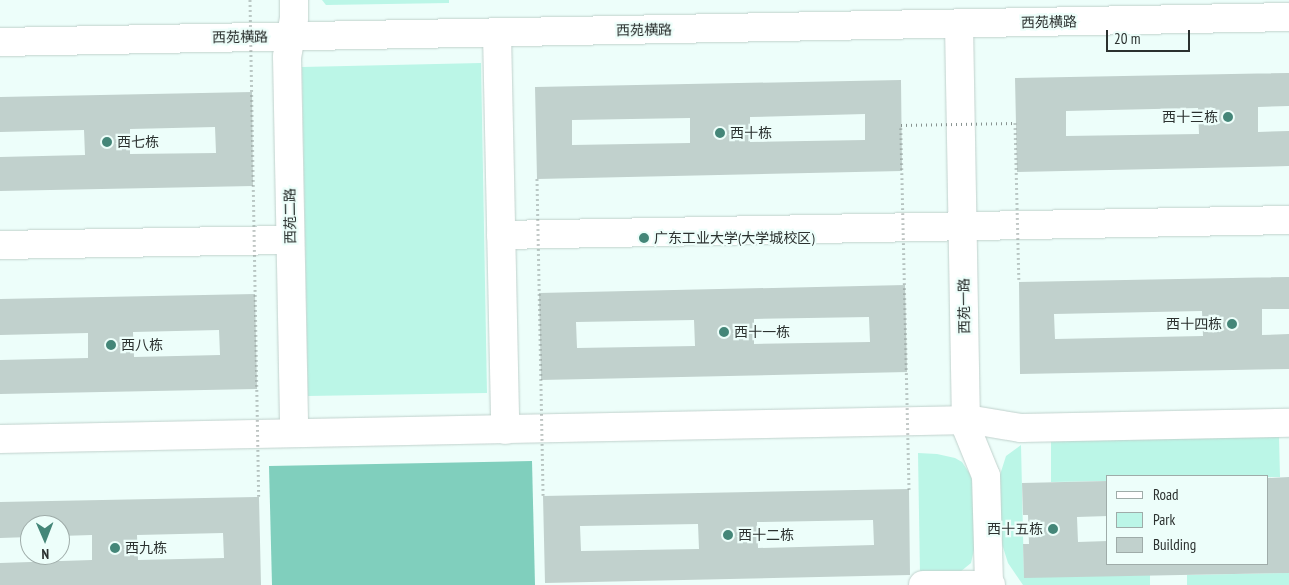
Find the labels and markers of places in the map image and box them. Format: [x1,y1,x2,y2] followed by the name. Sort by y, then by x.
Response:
[1162,109,1218,125] place label: 西十三栋
[1222,111,1234,123] marker: 西十三栋
[730,125,772,141] place label: 西十栋
[714,127,726,139] marker: 西十栋
[117,134,159,150] place label: 西七栋
[101,136,113,148] marker: 西七栋
[654,230,815,246] place label: 广东工业大学(大学城校区)
[638,232,650,244] marker: 广东工业大学(大学城校区)
[1166,316,1222,332] place label: 西十四栋
[1226,318,1238,330] marker: 西十四栋
[734,324,790,340] place label: 西十一栋
[718,326,730,338] marker: 西十一栋
[121,337,163,353] place label: 西八栋
[105,339,117,351] marker: 西八栋
[987,521,1043,537] place label: 西十五栋
[1047,523,1059,535] marker: 西十五栋
[738,527,794,543] place label: 西十二栋
[722,529,734,541] marker: 西十二栋
[125,540,167,556] place label: 西九栋
[109,542,121,554] marker: 西九栋

